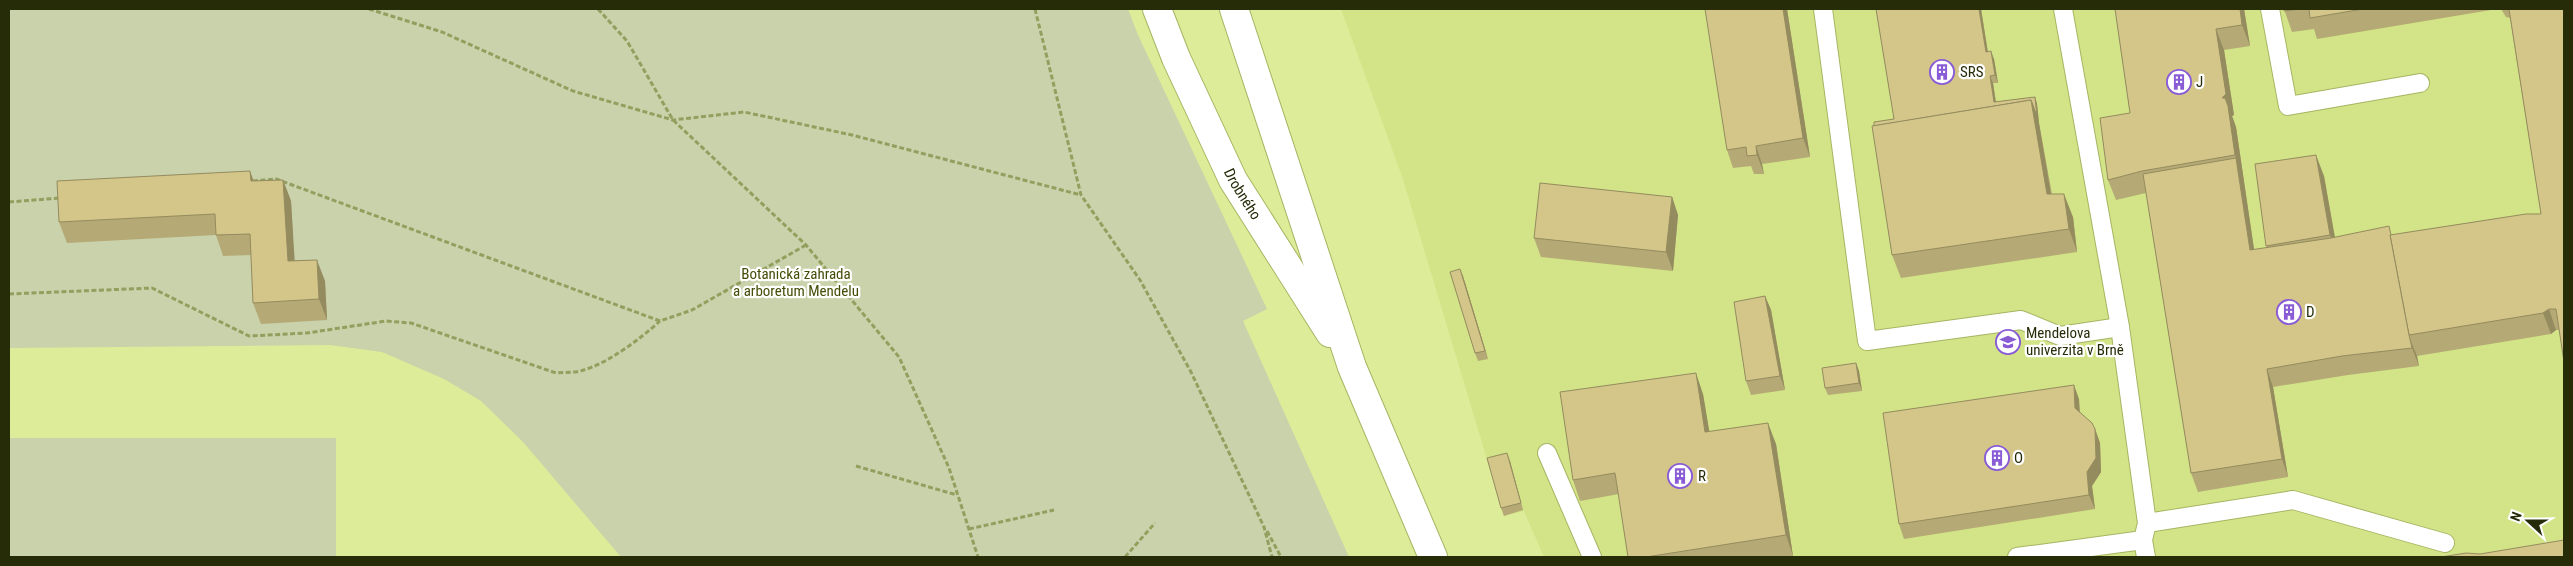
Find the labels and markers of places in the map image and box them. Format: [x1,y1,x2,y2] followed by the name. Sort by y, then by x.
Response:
[1929,59,1955,85] building icon: SRS
[1960,63,1984,81] place label: SRS
[2166,69,2192,95] building icon: J
[2196,73,2203,91] place label: J
[2276,299,2302,325] building icon: D
[2306,303,2315,321] place label: D
[2026,324,2124,359] place label: Mendelova univerzita v Brně
[1995,329,2021,355] school or university icon: Mendelova univerzita v Brně
[1984,445,2010,471] building icon: O
[2014,449,2023,467] place label: O
[1667,463,1693,489] building icon: R
[1698,467,1706,485] place label: R

